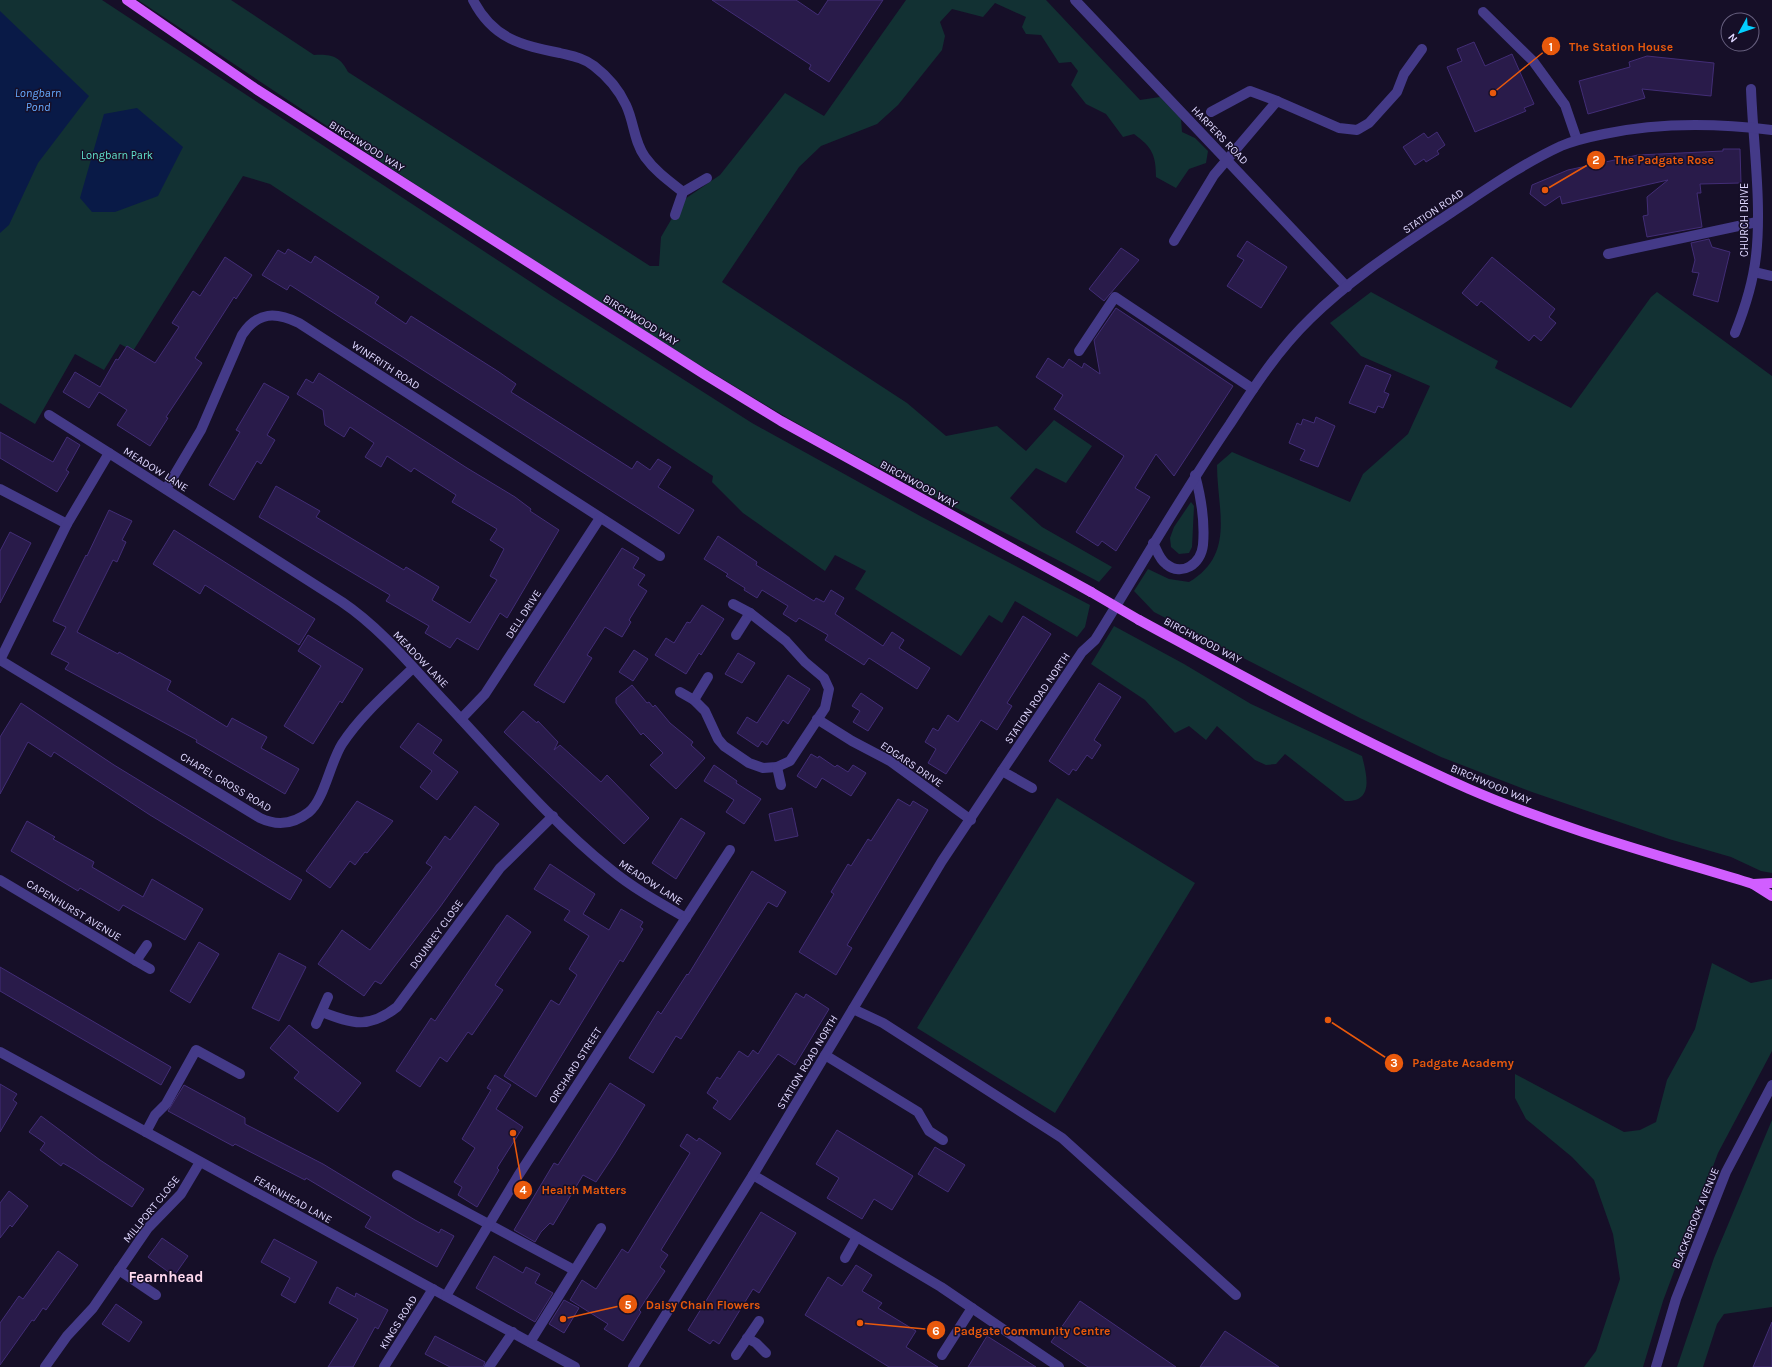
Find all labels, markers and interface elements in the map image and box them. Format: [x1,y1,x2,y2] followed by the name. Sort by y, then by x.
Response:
[1720,12,1760,52] north arrow
[1725,31,1740,45] text: N
[1541,34,1681,58] callout: The Station House
[1549,40,1553,54] text: 1
[1569,40,1673,54] text: The Station House
[15,86,61,114] water label: Longbarn Pond
[1189,103,1251,167] street label: HARPERS ROAD
[327,118,407,175] street label: BIRCHWOOD WAY
[1586,148,1722,172] callout: The Padgate Rose
[81,149,153,162] park label: Longbarn Park
[1592,153,1600,167] text: 2
[1614,153,1714,167] text: The Padgate Rose
[1738,183,1751,257] street label: CHURCH DRIVE
[1400,186,1466,237] street label: STATION ROAD
[601,292,681,349] street label: BIRCHWOOD WAY
[349,338,422,392] street label: WINFRITH ROAD
[121,444,190,494] street label: MEADOW LANE
[878,458,960,511] street label: BIRCHWOOD WAY
[503,587,544,641] street label: DELL DRIVE
[1162,614,1244,666] street label: BIRCHWOOD WAY
[390,628,451,690] street label: MEADOW LANE
[1002,650,1073,747] street label: STATION ROAD NORTH
[878,739,945,790] street label: EDGARS DRIVE
[178,750,274,815] street label: CHAPEL CROSS ROAD
[1449,762,1533,807] street label: BIRCHWOOD WAY
[616,857,685,908] street label: MEADOW LANE
[24,877,123,944] street label: CAPENHURST AVENUE
[407,897,466,971] street label: DOUNREY CLOSE
[774,1013,841,1112] street label: STATION ROAD NORTH
[546,1025,605,1106] street label: ORCHARD STREET
[1384,1051,1521,1075] callout: Padgate Academy
[1390,1056,1398,1070] text: 3
[1412,1056,1514,1070] text: Padgate Academy
[1669,1166,1722,1271] street label: BLACKBROOK AVENUE
[120,1173,182,1245] street label: MILLPORT CLOSE
[251,1173,334,1226] street label: FEARNHEAD LANE
[513,1178,635,1202] callout: Health Matters
[519,1183,527,1197] text: 4
[541,1183,627,1197] text: Health Matters
[129,1268,203,1286] district label: Fearnhead
[618,1292,768,1316] callout: Daisy Chain Flowers
[377,1293,420,1352] street label: KINGS ROAD
[625,1298,632,1312] text: 5
[646,1298,760,1312] text: Daisy Chain Flowers
[926,1318,1118,1342] callout: Padgate Community Centre
[932,1324,940,1338] text: 6
[954,1324,1110,1338] text: Padgate Community Centre

